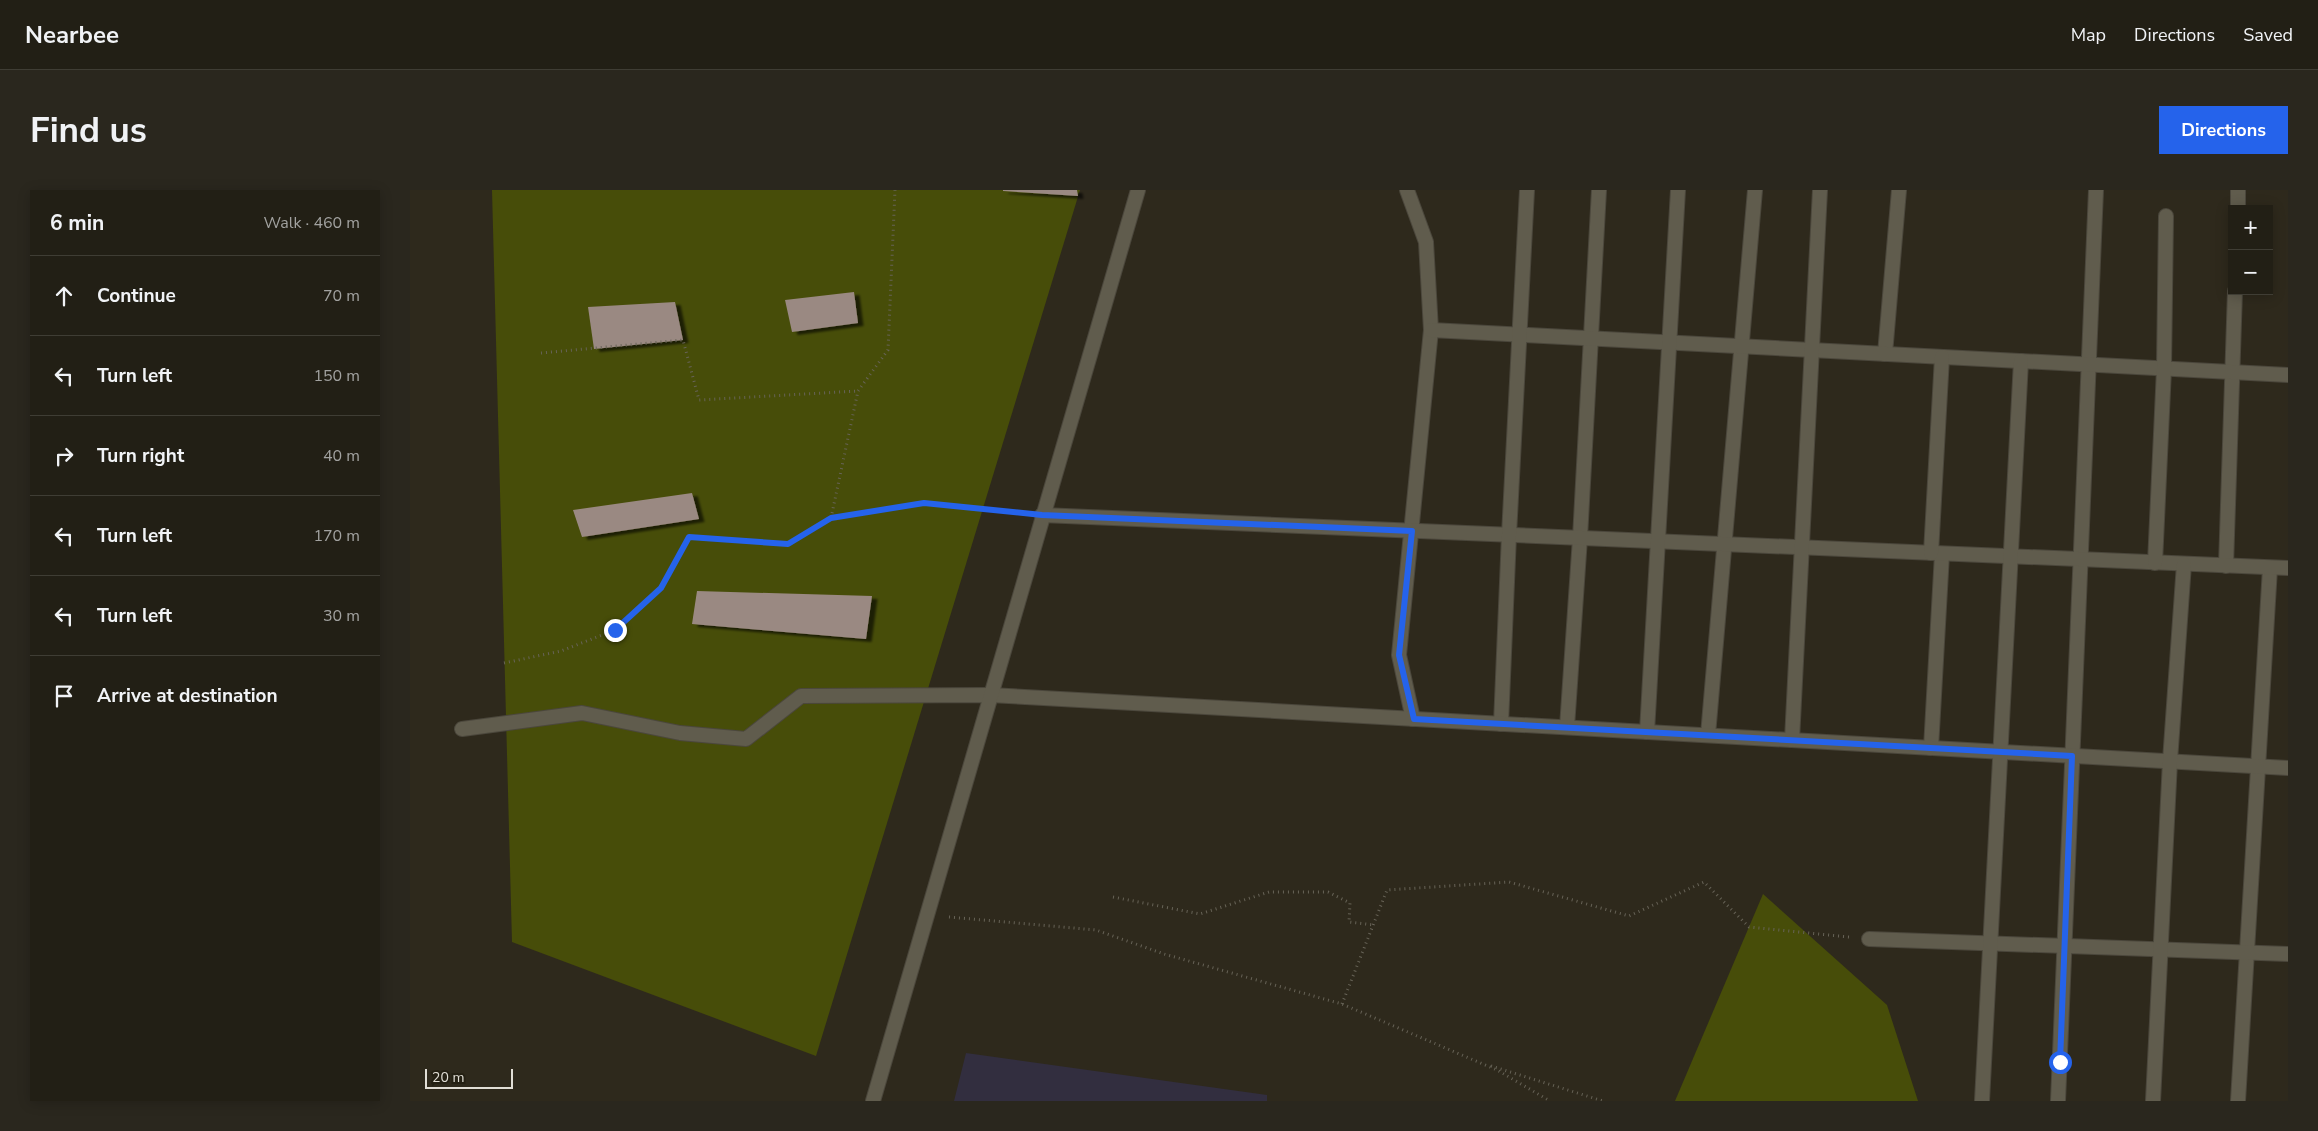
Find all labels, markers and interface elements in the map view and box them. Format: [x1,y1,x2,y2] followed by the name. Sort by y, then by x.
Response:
[25,19,119,51] text: Nearbee
[2071,23,2106,47] text: Map
[2134,23,2215,47] text: Directions
[2243,23,2293,47] text: Saved
[2159,106,2288,154] button: Directions
[30,107,147,154] text: Find us
[2228,205,2273,295] map controls
[2228,205,2273,250] button: +
[50,209,104,237] text: 6 min
[264,212,360,234] text: Walk · 460 m
[2228,250,2273,295] button: −
[50,282,78,310] icon: ahead
[97,283,176,309] text: Continue
[323,285,360,307] text: 70 m
[50,362,78,390] icon: left
[97,363,172,389] text: Turn left
[313,365,360,387] text: 150 m
[50,442,78,470] icon: right
[97,443,184,469] text: Turn right
[323,445,360,467] text: 40 m
[50,522,78,550] icon: left
[97,523,172,549] text: Turn left
[313,525,360,547] text: 170 m
[50,602,78,630] icon: left
[97,603,172,629] text: Turn left
[323,605,360,627] text: 30 m
[604,619,627,642] route end
[50,682,78,710] icon: arrive
[97,683,278,709] text: Arrive at destination
[2049,1051,2072,1074] route start
[425,1066,512,1089] scale bar
[432,1068,464,1087] text: 20 m

